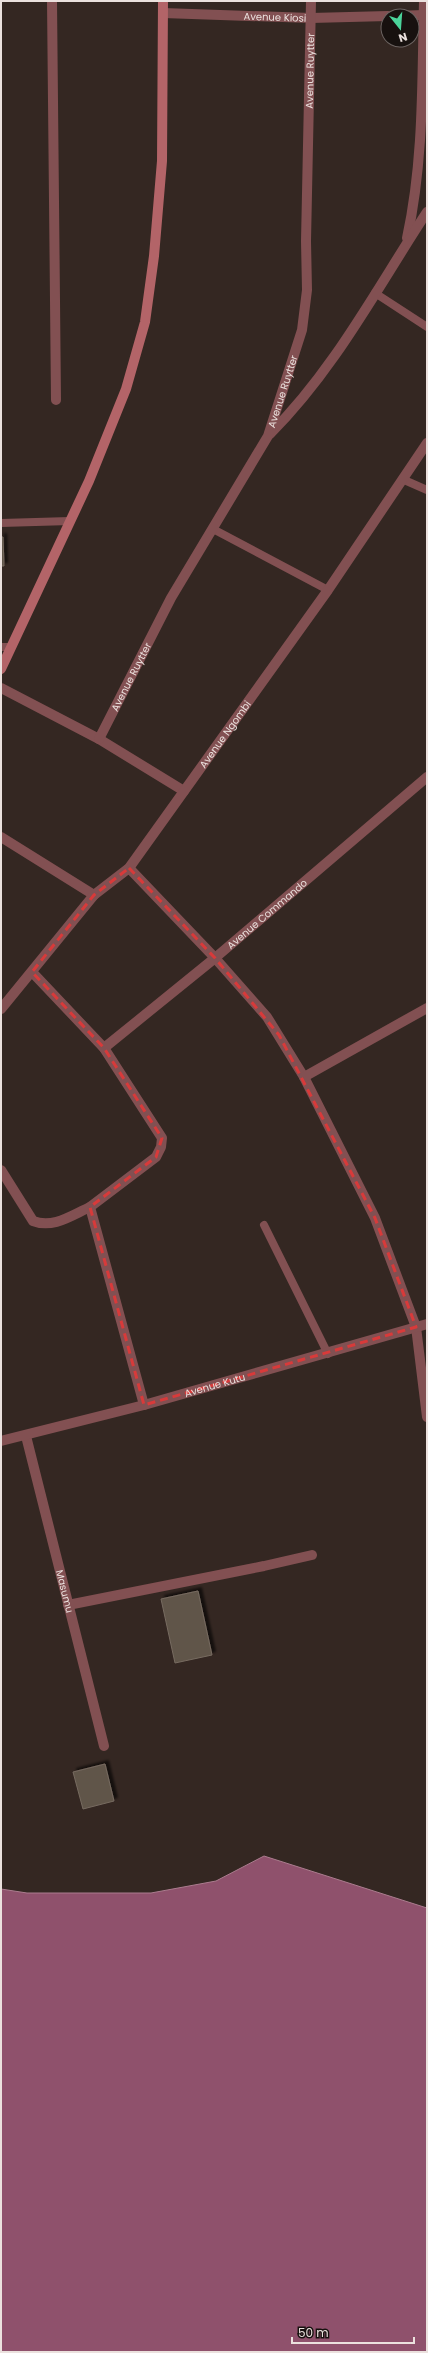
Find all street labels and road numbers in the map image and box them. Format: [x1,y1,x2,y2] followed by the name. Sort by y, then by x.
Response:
[243,9,307,26] street label: Avenue Kiosi
[302,33,318,109] street label: Avenue Ruytter
[264,353,302,430] street label: Avenue Ruytter
[107,640,155,714] street label: Avenue Ruytter
[196,697,255,771] street label: Avenue Ngombi
[224,876,311,953] street label: Avenue Commando
[183,1369,247,1401] street label: Avenue Kutu
[52,1568,77,1614] street label: Masumu

